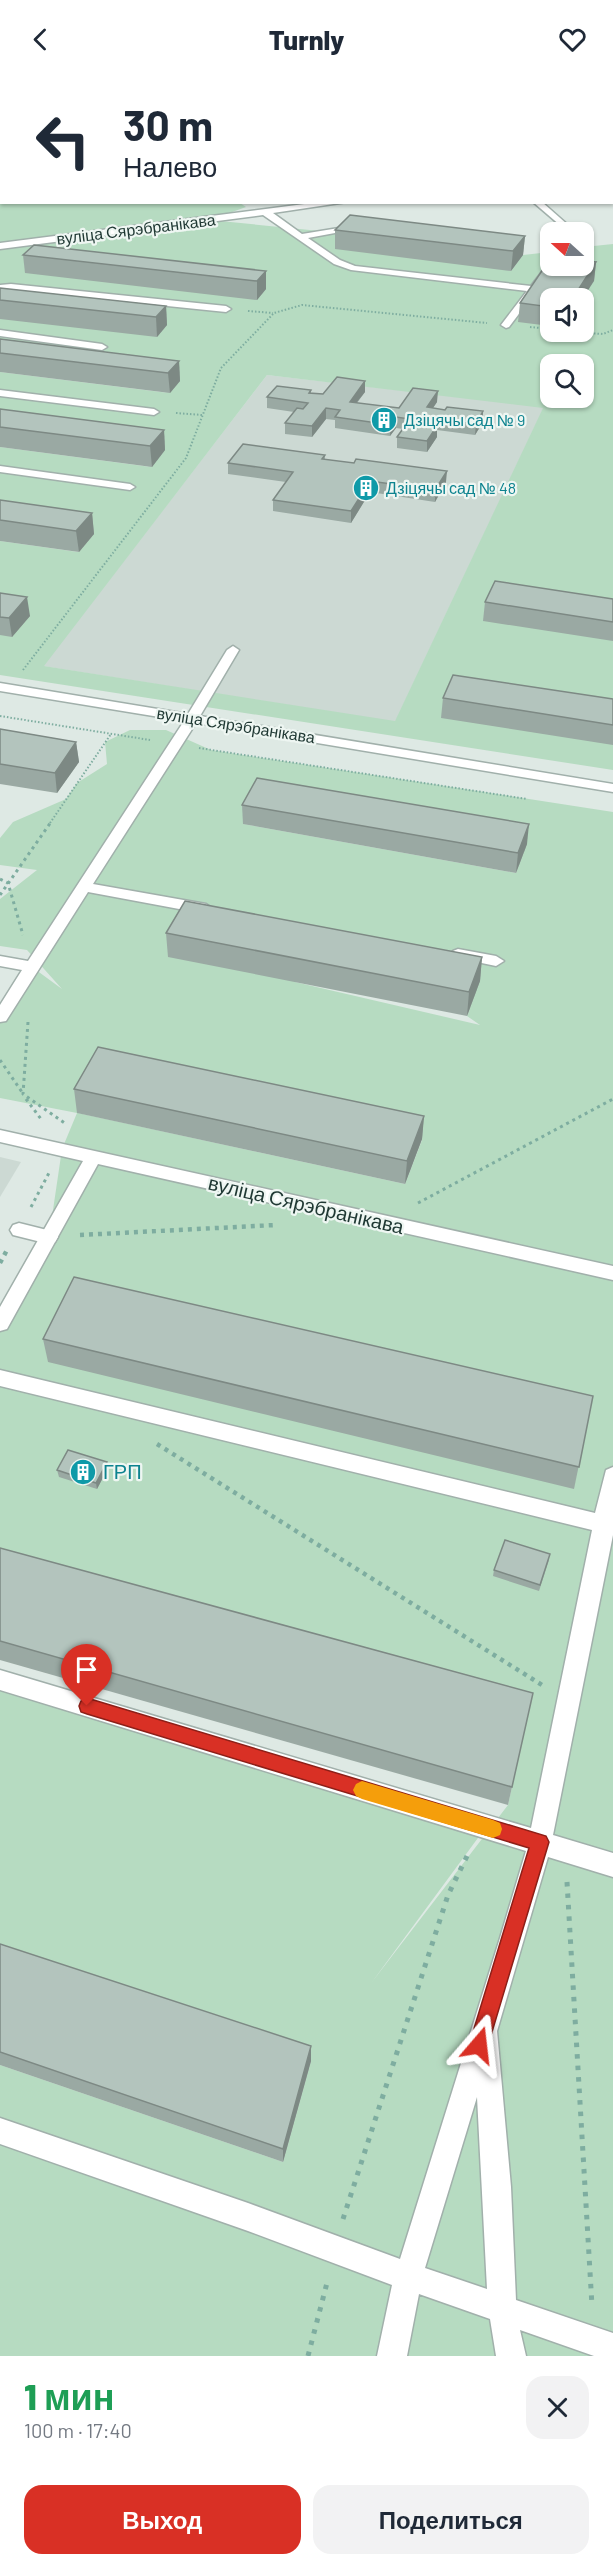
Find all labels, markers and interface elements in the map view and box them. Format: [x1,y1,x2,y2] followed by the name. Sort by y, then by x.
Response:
[24,23,57,56] icon: back
[269,23,344,55] text: Turnly
[556,23,589,56] icon: heart
[123,99,213,149] text: 30 m
[24,102,102,180] icon: left
[123,150,217,182] text: Налево
[55,209,217,248] street label: вуліца Сярэбранікава
[540,222,594,276] north arrow
[540,222,594,408] map controls
[540,288,594,342] button: sound
[540,354,594,408] button: search
[369,405,399,435] building icon: Дзіцячы сад № 9
[404,410,525,429] place label: Дзіцячы сад № 9
[351,473,381,503] building icon: Дзіцячы сад № 48
[386,478,516,497] place label: Дзіцячы сад № 48
[156,703,317,746] street label: вуліца Сярэбранікава
[206,1170,407,1238] street label: вуліца Сярэбранікава
[68,1457,98,1487] building icon: ГРП
[103,1459,142,1483] place label: ГРП
[61,1644,112,1706] pin
[70,1653,103,1686] icon: arrive
[447,2013,511,2077] position arrow
[24,2374,115,2417] text: 1 мин
[526,2376,589,2439] button: close
[24,2418,132,2442] text: 100 m · 17:40
[24,2485,301,2554] button: Выход
[313,2485,589,2554] button: Поделиться

